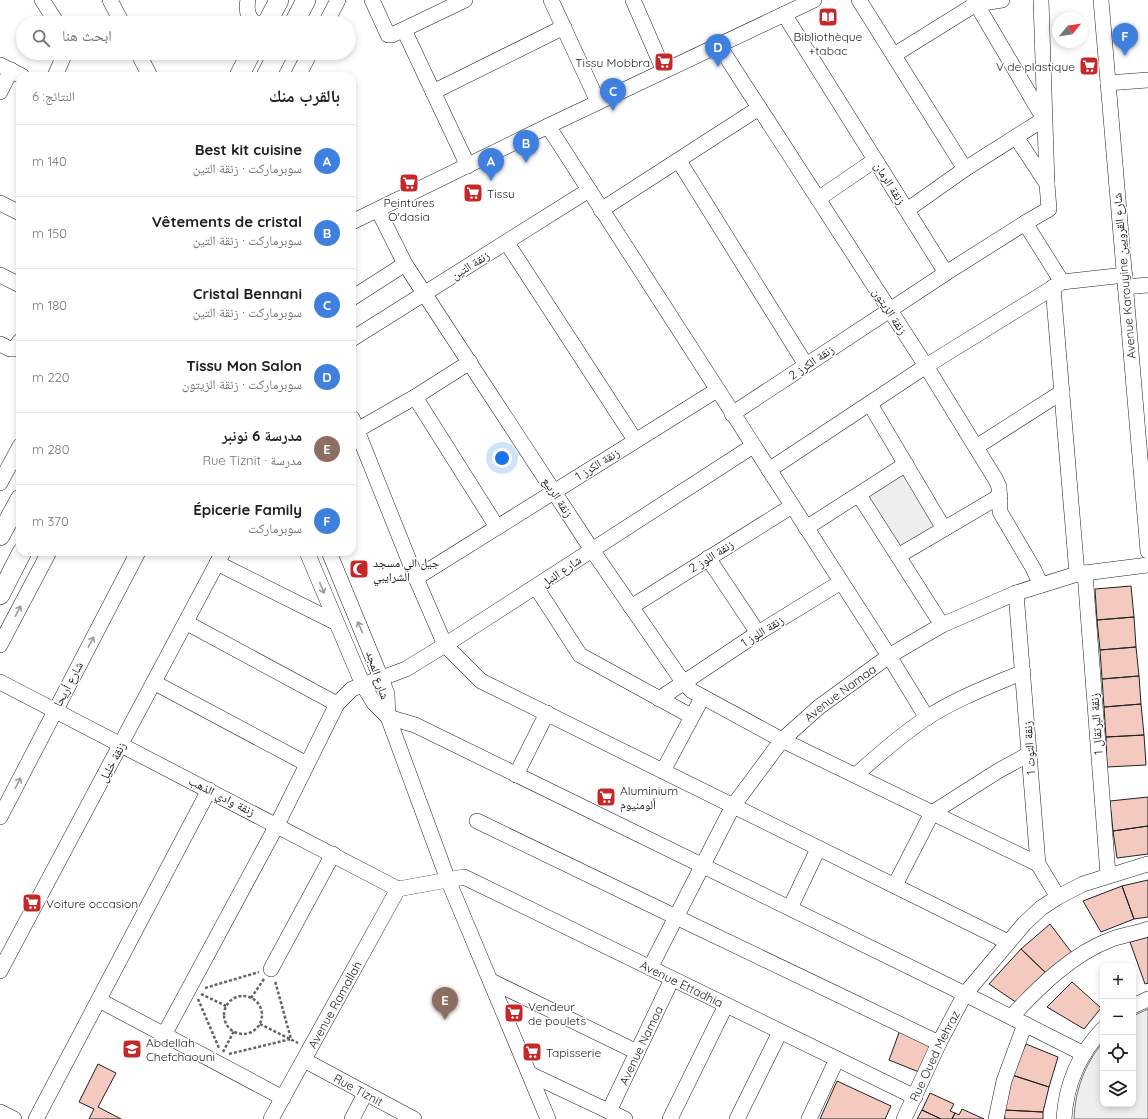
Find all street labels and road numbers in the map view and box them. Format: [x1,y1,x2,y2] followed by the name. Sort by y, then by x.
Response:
[871,159,909,207] street label: زنقة الرمان
[1109,192,1140,360] street label: Avenue Karouyine شارع القرويين
[448,247,492,283] street label: زنقة التين
[869,285,911,338] street label: زنقة الزيتون
[785,341,837,383] street label: زنقة الكرز 2
[572,444,622,483] street label: زنقة الكرز 1
[539,474,577,520] street label: زنقة الربيع
[686,536,736,576] street label: زنقة اللوز 2
[538,552,585,591] street label: شارع النبل
[738,612,786,650] street label: زنقة اللوز 1
[362,649,393,702] street label: شارع المجد
[50,659,87,710] street label: شارع أريحا
[801,661,879,724] street label: Avenue Namaa
[1086,692,1106,755] street label: زنقة البرتقال 1
[1020,720,1038,775] street label: زنقة التوت 1
[95,739,129,785] street label: زنقة خليل
[185,773,258,822] street label: زنقة وادي الذهب
[638,957,726,1010] street label: Avenue Ettadhia
[304,958,364,1051] street label: Avenue Ramallah
[615,1003,666,1087] street label: Avenue Namaa
[906,1008,963,1104] street label: Rue Oued Mehraz
[331,1070,386,1109] street label: Rue Tiznit

